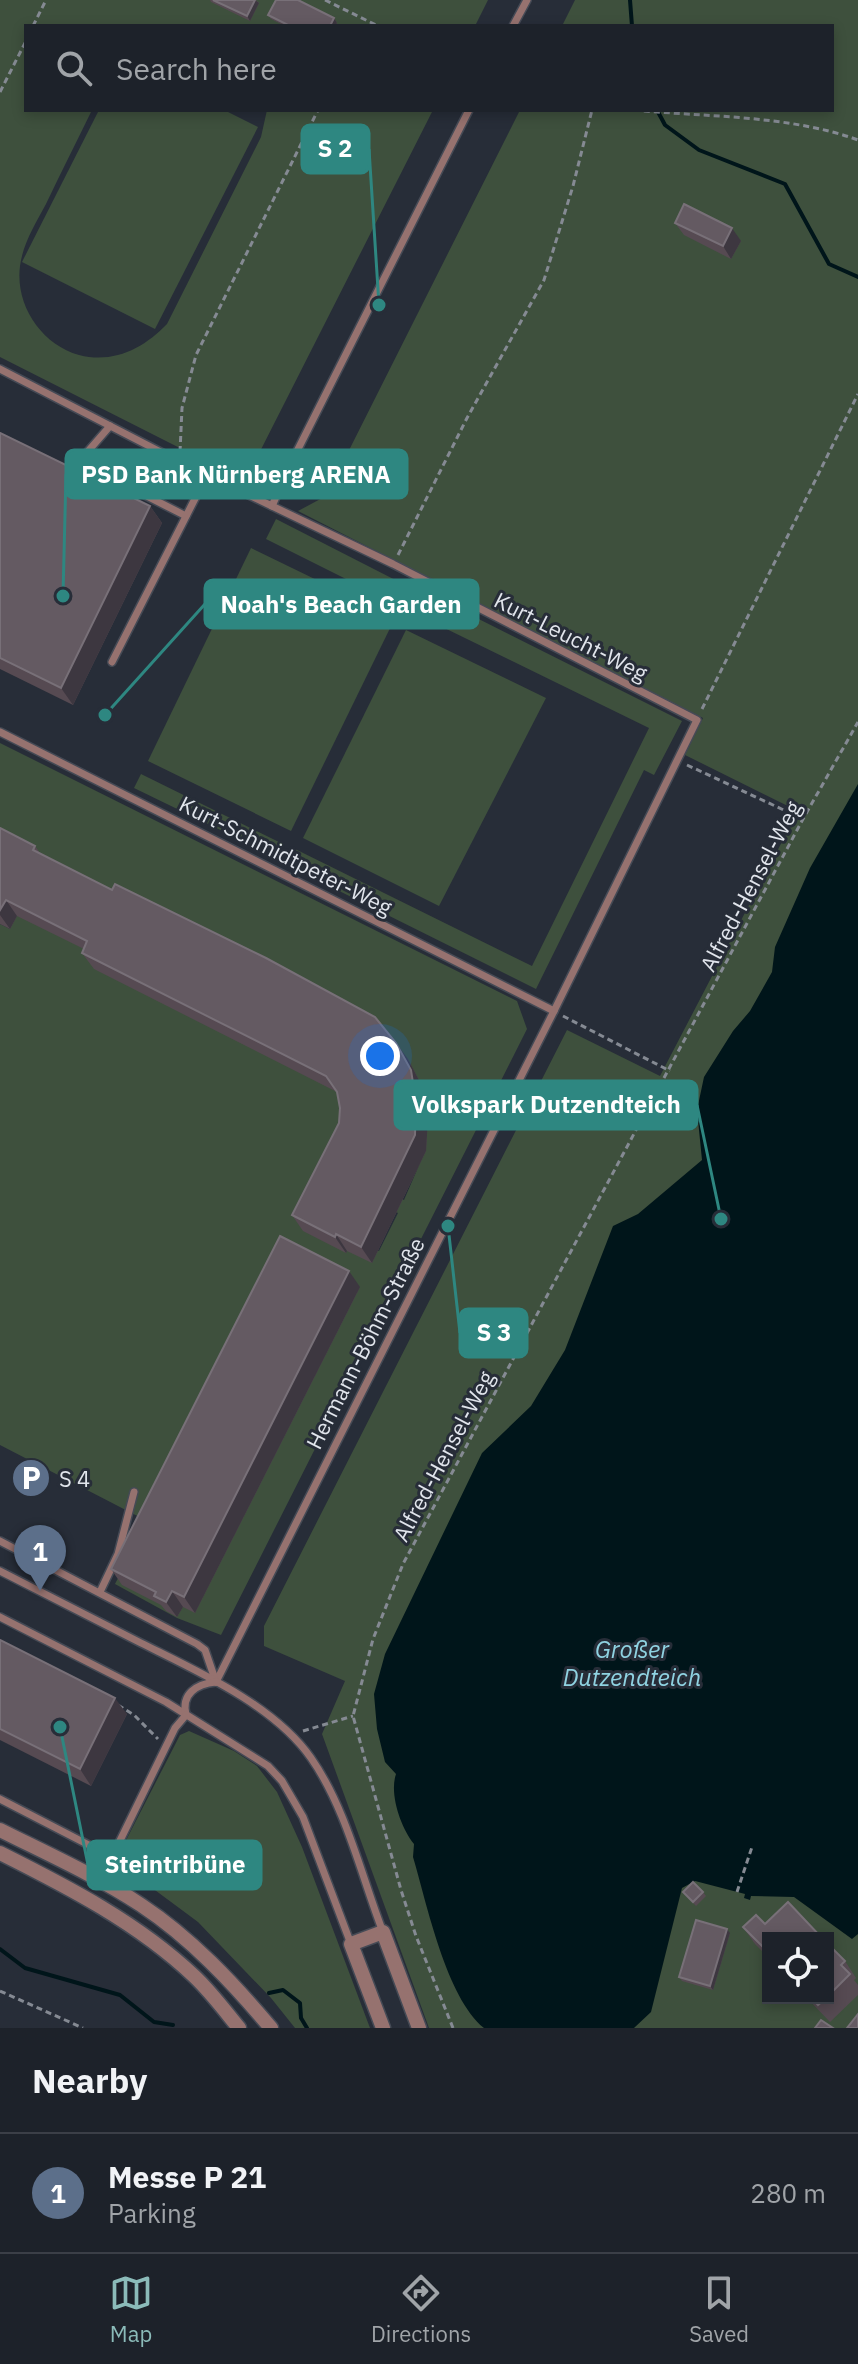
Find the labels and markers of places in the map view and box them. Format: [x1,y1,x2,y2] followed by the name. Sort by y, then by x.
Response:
[302,125,369,173] callout: S 2
[66,450,407,498] callout: PSD Bank Nürnberg ARENA
[205,580,478,628] callout: Noah's Beach Garden
[395,1081,697,1129] callout: Volkspark Dutzendteich
[460,1309,527,1357] callout: S 3
[10,1457,52,1499] parking icon: S 4
[59,1464,90,1493] place label: S 4
[14,1525,66,1591] pin: 1
[88,1841,261,1889] callout: Steintribüne

